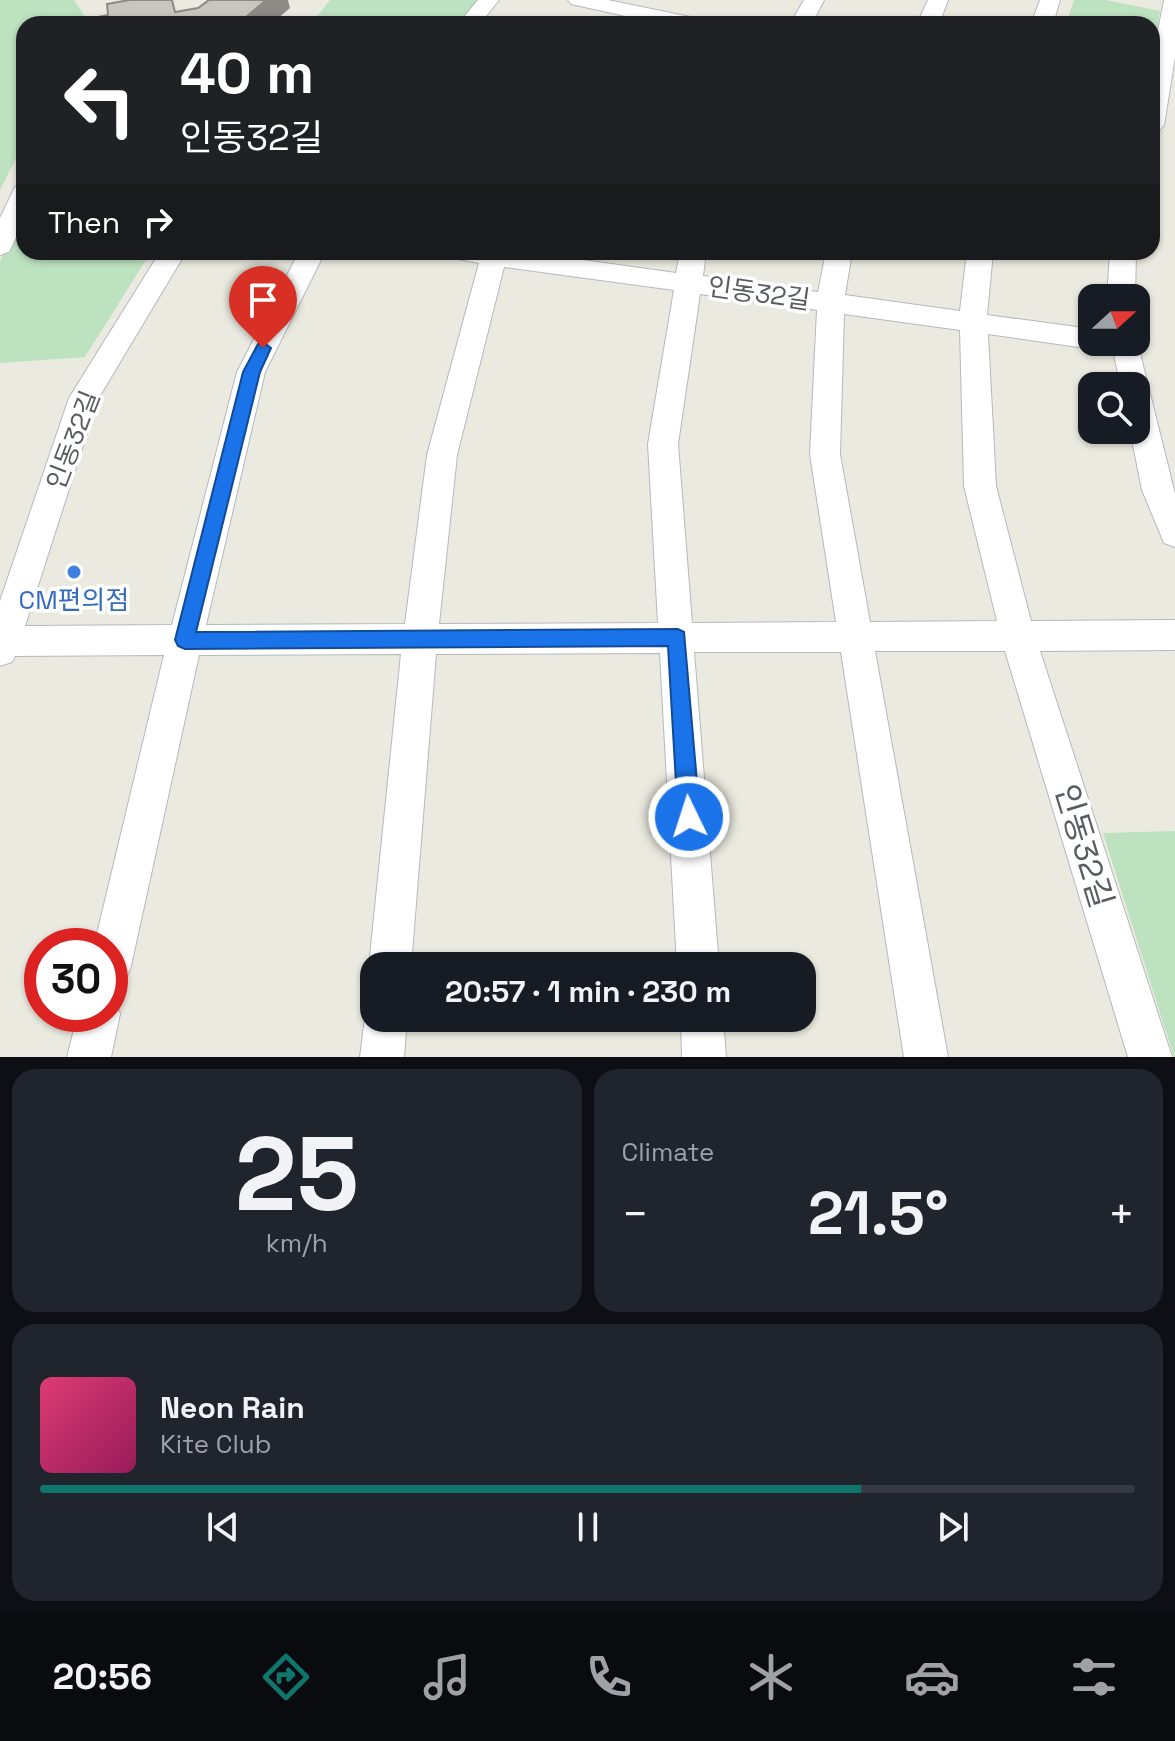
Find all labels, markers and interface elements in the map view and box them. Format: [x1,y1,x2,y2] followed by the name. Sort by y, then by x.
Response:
[180,38,314,109] text: 40 m
[48,48,152,152] icon: left
[180,115,323,161] text: 인동32길
[136,200,180,244] icon: right
[48,203,120,242] text: Then
[229,266,297,348] pin
[706,269,812,317] street label: 인동32길
[241,278,285,322] icon: arrive
[1078,284,1150,356] north arrow
[1078,284,1150,444] map controls
[1078,372,1150,444] button: search
[39,386,107,494] street label: 인동32길
[65,563,83,581] marker: CM편의점
[19,583,129,617] place label: CM편의점
[647,775,731,859] position arrow
[1046,779,1122,913] street label: 인동32길
[24,928,128,1032] speed limit sign: 30
[445,972,731,1011] text: 20:57 · 1 min · 230 m
[235,1108,359,1240] text: 25
[622,1135,714,1169] text: Climate
[808,1175,948,1252] text: 21.5°
[622,1186,649,1242] text: −
[1108,1186,1135,1242] text: +
[266,1226,328,1260] text: km/h
[160,1388,305,1427] text: Neon Rain
[160,1427,272,1461] text: Kite Club
[201,1505,245,1549] icon: previous
[566,1505,610,1549] icon: pause
[931,1505,975,1549] icon: next
[258,1649,314,1705] icon: directions
[419,1649,475,1705] icon: music
[581,1649,637,1705] icon: phone
[743,1649,799,1705] icon: climate
[904,1649,960,1705] icon: car
[1066,1649,1122,1705] icon: filters
[53,1654,152,1700] text: 20:56

